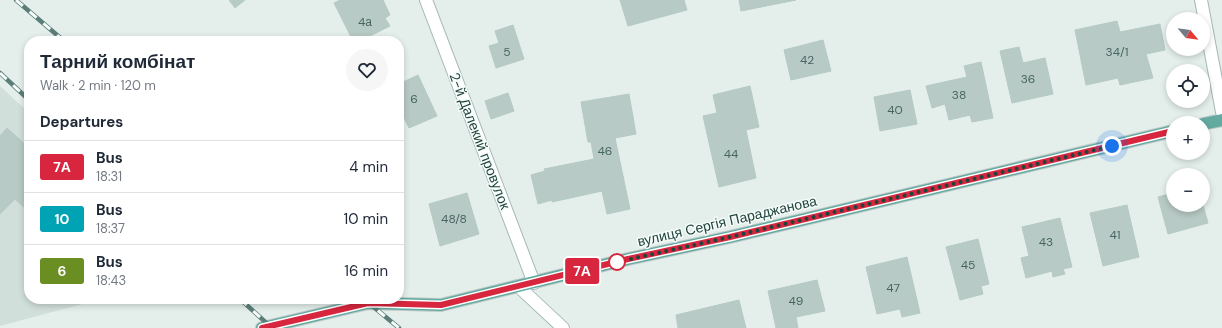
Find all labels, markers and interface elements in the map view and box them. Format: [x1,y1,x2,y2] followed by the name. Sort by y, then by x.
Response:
[1166,12,1210,56] north arrow
[1166,12,1210,212] map controls
[358,14,372,30] house number: 4а
[503,44,511,60] house number: 5
[1106,44,1128,60] house number: 34/1
[40,49,195,74] text: Тарний комбінат
[346,49,388,91] button: heart
[800,52,814,68] house number: 42
[1166,64,1210,108] button: locate
[446,70,515,213] street label: 2-й Далекий провулок
[1021,71,1035,87] house number: 36
[40,77,156,94] text: Walk · 2 min · 120 m
[952,87,966,103] house number: 38
[410,91,418,107] house number: 6
[887,102,903,118] house number: 40
[40,112,123,132] text: Departures
[1166,116,1210,160] button: +
[1102,136,1122,156] your location
[598,143,612,159] house number: 46
[724,146,738,162] house number: 44
[96,148,123,168] text: Bus
[349,157,388,177] text: 4 min
[53,158,71,176] text: 7А
[96,168,122,185] text: 18:31
[1166,168,1210,212] button: −
[635,192,819,250] street label: вулиця Сергія Параджанова
[96,200,123,220] text: Bus
[343,209,388,229] text: 10 min
[55,210,69,228] text: 10
[441,211,467,227] house number: 48/8
[96,220,125,237] text: 18:37
[1109,227,1121,243] house number: 41
[1039,234,1053,250] house number: 43
[96,252,123,272] text: Bus
[608,253,626,271] unlabelled marker
[961,257,975,273] house number: 45
[564,258,600,284] line badge: 7А
[344,261,388,281] text: 16 min
[58,262,66,280] text: 6
[573,262,591,280] text: 7А
[96,272,126,289] text: 18:43
[886,280,900,296] house number: 47
[789,293,803,309] house number: 49

